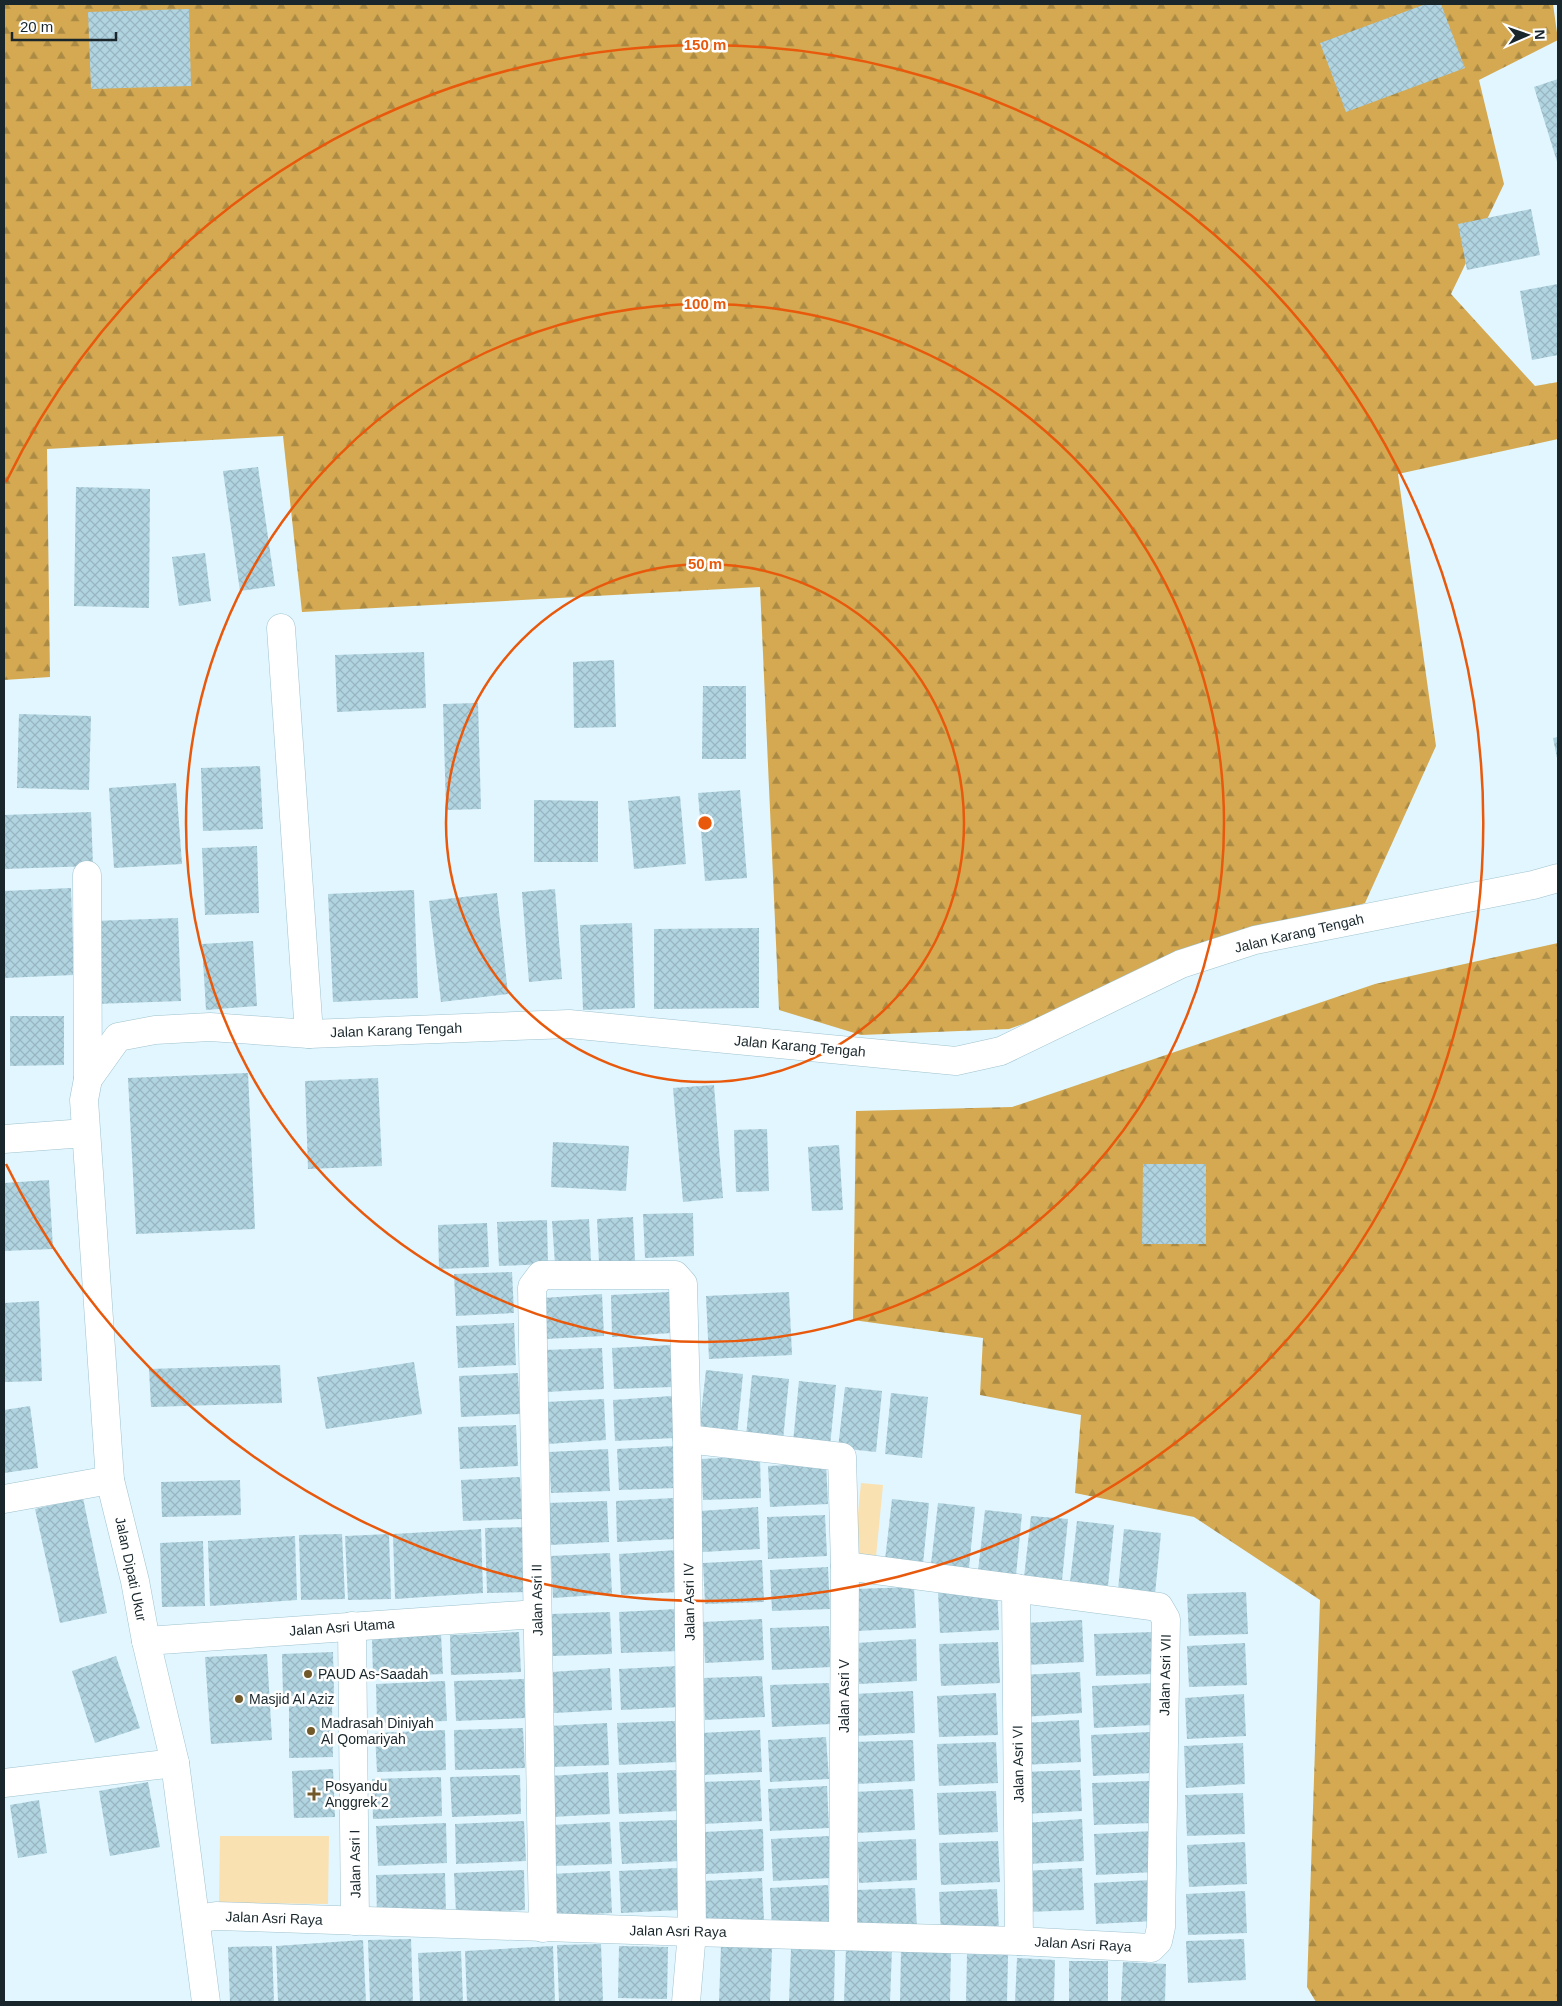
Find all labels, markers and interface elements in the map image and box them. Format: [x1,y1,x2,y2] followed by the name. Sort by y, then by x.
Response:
[12,10,116,42] scale bar
[1502,10,1552,60] north arrow
[20,18,53,35] text: 20 m
[1532,29,1548,40] text: N
[684,36,726,53] text: 150 m
[684,295,726,312] text: 100 m
[688,555,722,572] text: 50 m
[696,814,714,832] centre of rings
[1233,910,1365,956] street label: Jalan Karang Tengah
[330,1020,462,1040] street label: Jalan Karang Tengah
[734,1032,866,1060] street label: Jalan Karang Tengah
[112,1515,150,1623] street label: Jalan Dipati Ukur
[680,1562,698,1641] street label: Jalan Asri IV
[528,1564,546,1636] street label: Jalan Asri II
[289,1615,396,1639] street label: Jalan Asri Utama
[1156,1634,1174,1716] street label: Jalan Asri VII
[836,1658,852,1733] street label: Jalan Asri V
[318,1666,428,1682] place label: PAUD As-Saadah
[302,1668,314,1680] marker: PAUD As-Saadah
[249,1691,335,1707] place label: Masjid Al Aziz
[233,1693,245,1705] marker: Masjid Al Aziz
[321,1715,434,1747] place label: Madrasah Diniyah Al Qomariyah
[305,1725,317,1737] marker: Madrasah Diniyah Al Qomariyah
[1009,1725,1027,1803] street label: Jalan Asri VI
[325,1778,389,1810] place label: Posyandu Anggrek 2
[307,1787,321,1801] marker: Posyandu Anggrek 2
[346,1830,364,1898] street label: Jalan Asri I
[225,1908,323,1928] street label: Jalan Asri Raya
[629,1922,727,1940] street label: Jalan Asri Raya
[1034,1933,1132,1955] street label: Jalan Asri Raya

